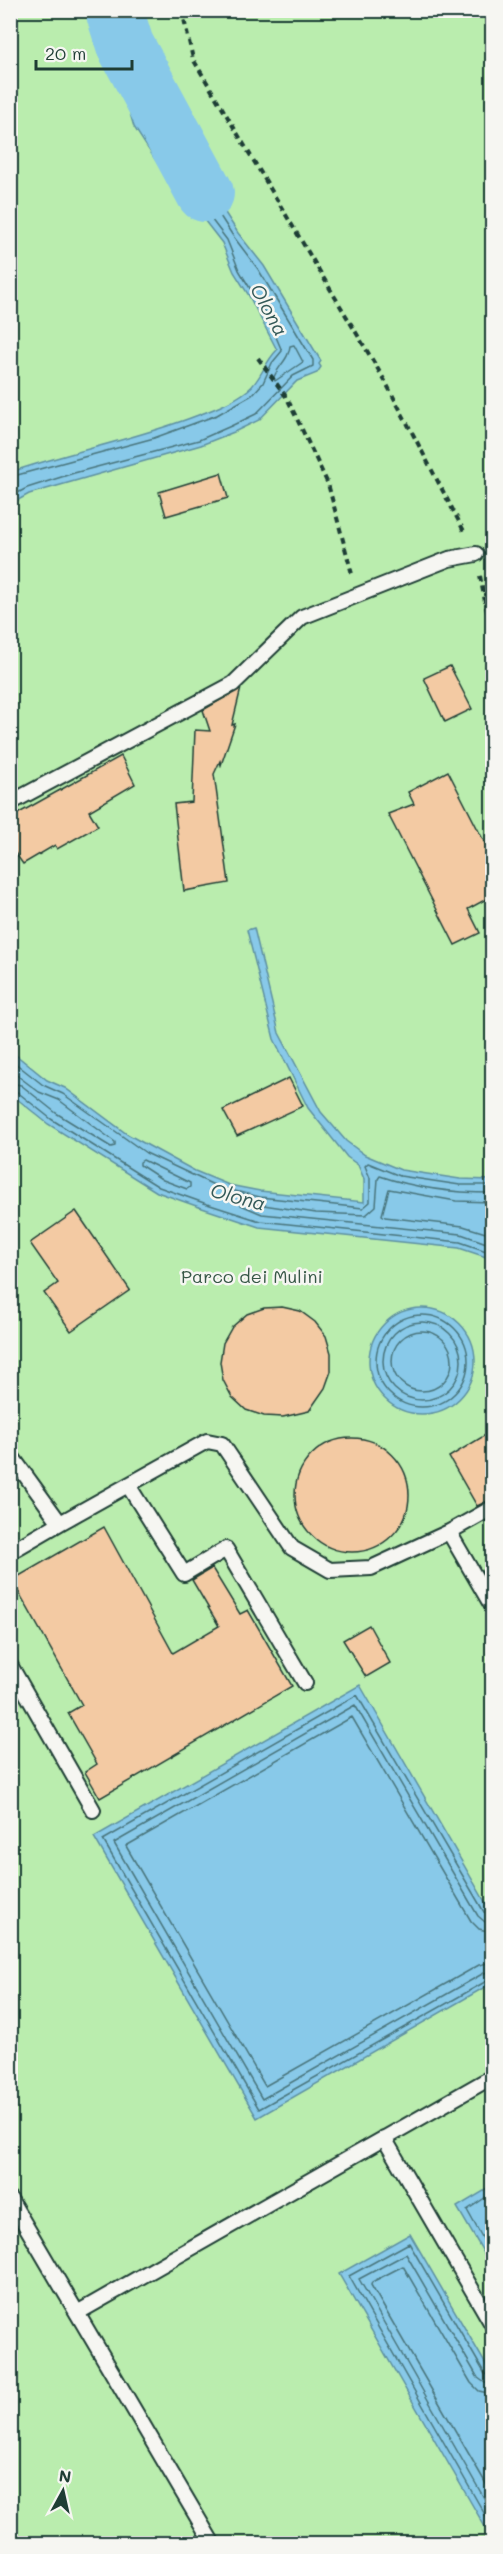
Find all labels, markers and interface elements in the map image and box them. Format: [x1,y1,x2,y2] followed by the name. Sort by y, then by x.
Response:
[36,33,132,71] scale bar
[45,41,86,65] text: 20 m
[245,279,295,340] water label: Olona
[208,1176,269,1216] water label: Olona
[181,1264,323,1288] park label: Parco dei Mulini
[33,2461,93,2521] north arrow
[58,2464,73,2487] text: N

